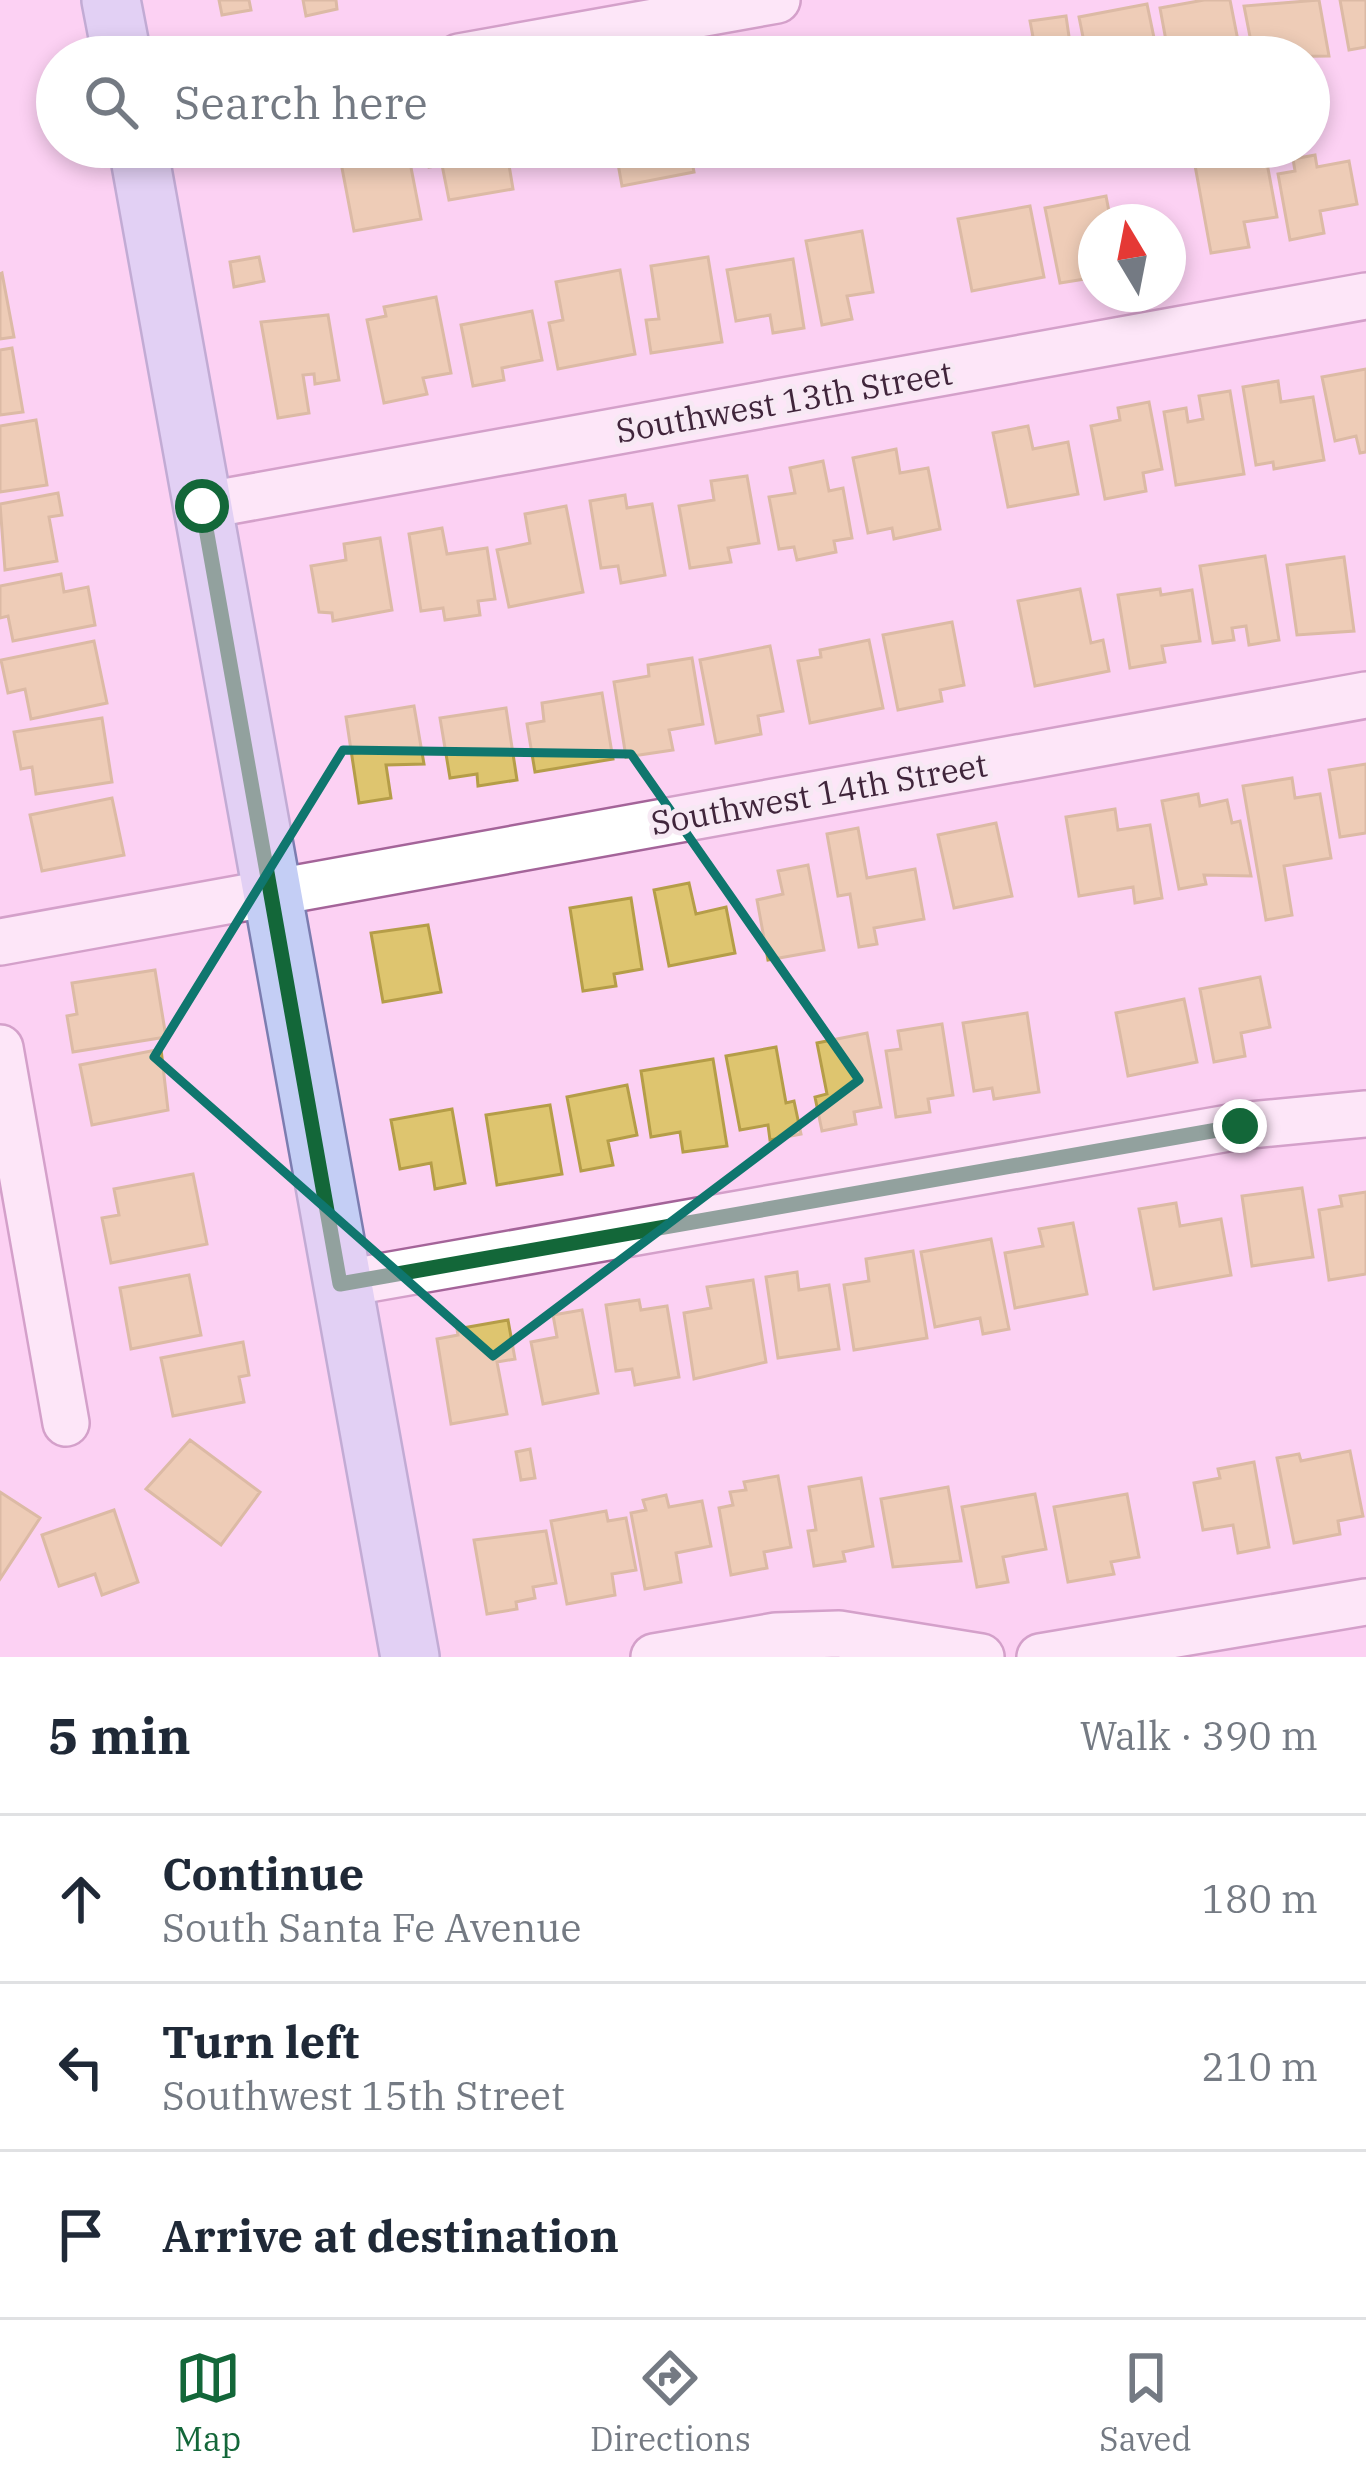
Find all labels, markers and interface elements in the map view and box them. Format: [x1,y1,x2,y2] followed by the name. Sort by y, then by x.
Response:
[36,36,1330,168] search box
[78,69,144,135] icon: search
[174,73,428,131] text: Search here
[1078,204,1186,312] north arrow
[612,350,956,452] street label: Southwest 13th Street
[175,479,229,533] route start
[647,742,991,844] street label: Southwest 14th Street
[1213,1099,1267,1153] route end
[48,1702,191,1768] text: 5 min
[1080,1710,1318,1761] text: Walk · 390 m
[162,1844,364,1902] text: Continue
[48,1866,114,1932] icon: ahead
[1202,1873,1318,1924] text: 180 m
[162,1902,581,1953] text: South Santa Fe Avenue
[162,2012,359,2070] text: Turn left
[48,2034,114,2100] icon: left
[1202,2041,1318,2092] text: 210 m
[162,2070,565,2121] text: Southwest 15th Street
[48,2202,114,2268] icon: arrive
[162,2206,619,2264] text: Arrive at destination
[174,2345,241,2460] tab: Map
[590,2345,751,2460] tab: Directions
[1099,2345,1192,2460] tab: Saved

